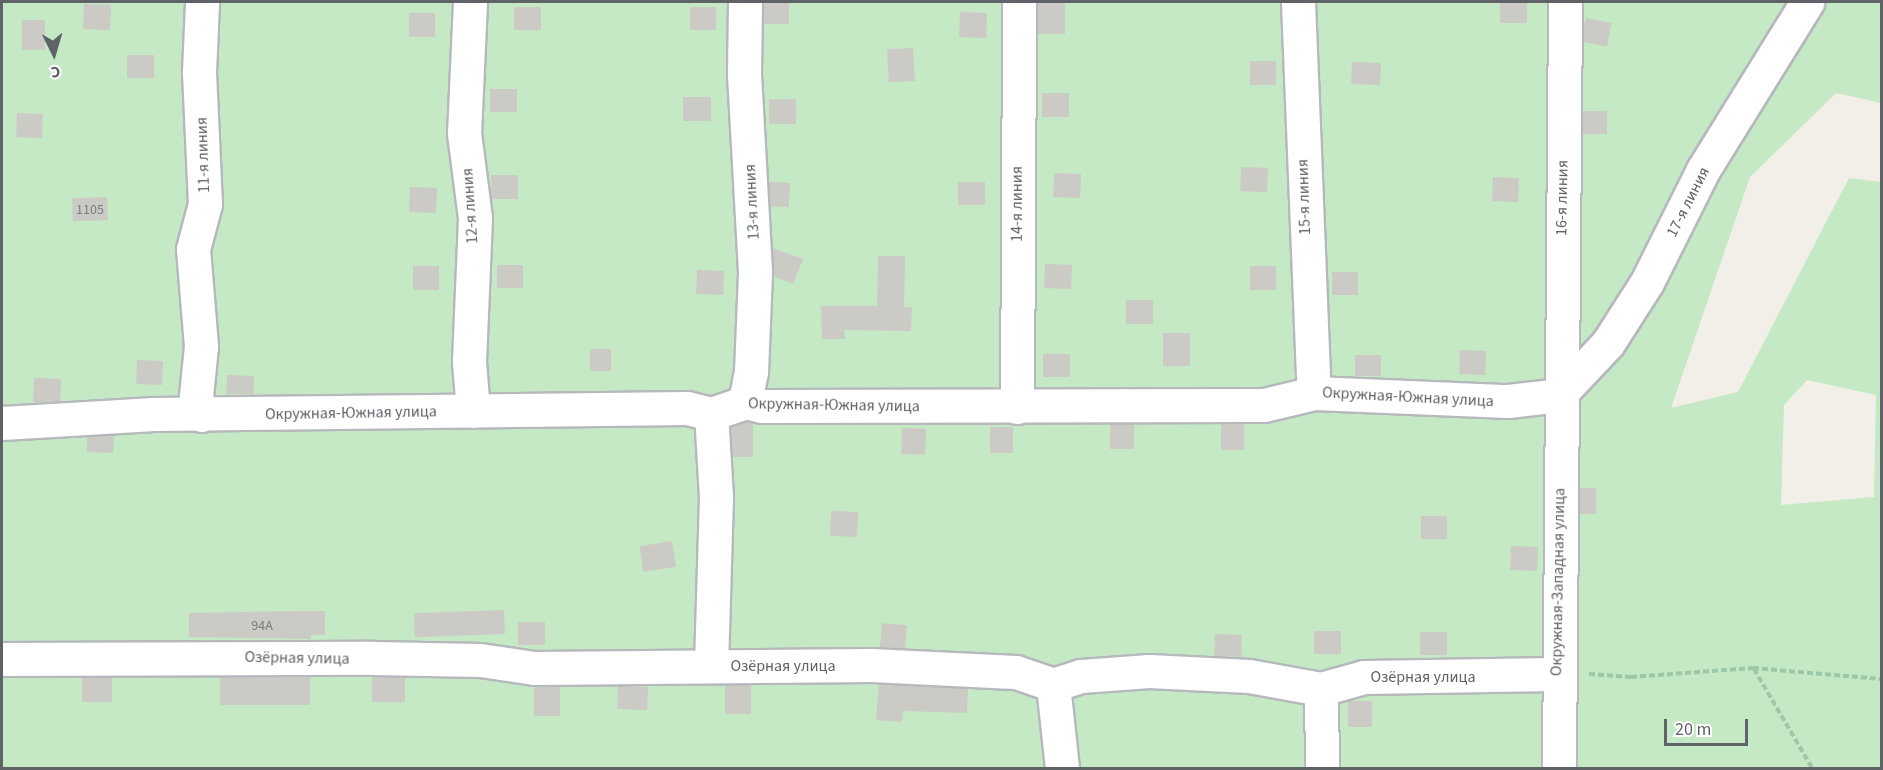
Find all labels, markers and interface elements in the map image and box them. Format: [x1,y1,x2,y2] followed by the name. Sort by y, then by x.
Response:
[24,24,84,84] north arrow
[50,61,61,83] text: С
[192,117,214,193] street label: 11-я линия
[1293,159,1315,235] street label: 15-я линия
[1552,160,1572,236] street label: 16-я линия
[740,164,764,240] street label: 13-я линия
[1662,164,1714,240] street label: 17-я линия
[1007,166,1027,242] street label: 14-я линия
[458,167,482,245] street label: 12-я линия
[76,202,104,218] house number: 1105
[1322,383,1494,411] street label: Окружная-Южная улица
[748,394,920,416] street label: Окружная-Южная улица
[265,402,437,424] street label: Окружная-Южная улица
[1547,488,1569,676] street label: Окружная-Западная улица
[251,618,273,634] house number: 94А
[244,647,350,669] street label: Озёрная улица
[731,656,835,676] street label: Озёрная улица
[1371,667,1475,687] street label: Озёрная улица
[1667,707,1751,745] scale bar
[1675,717,1711,742] text: 20 m

